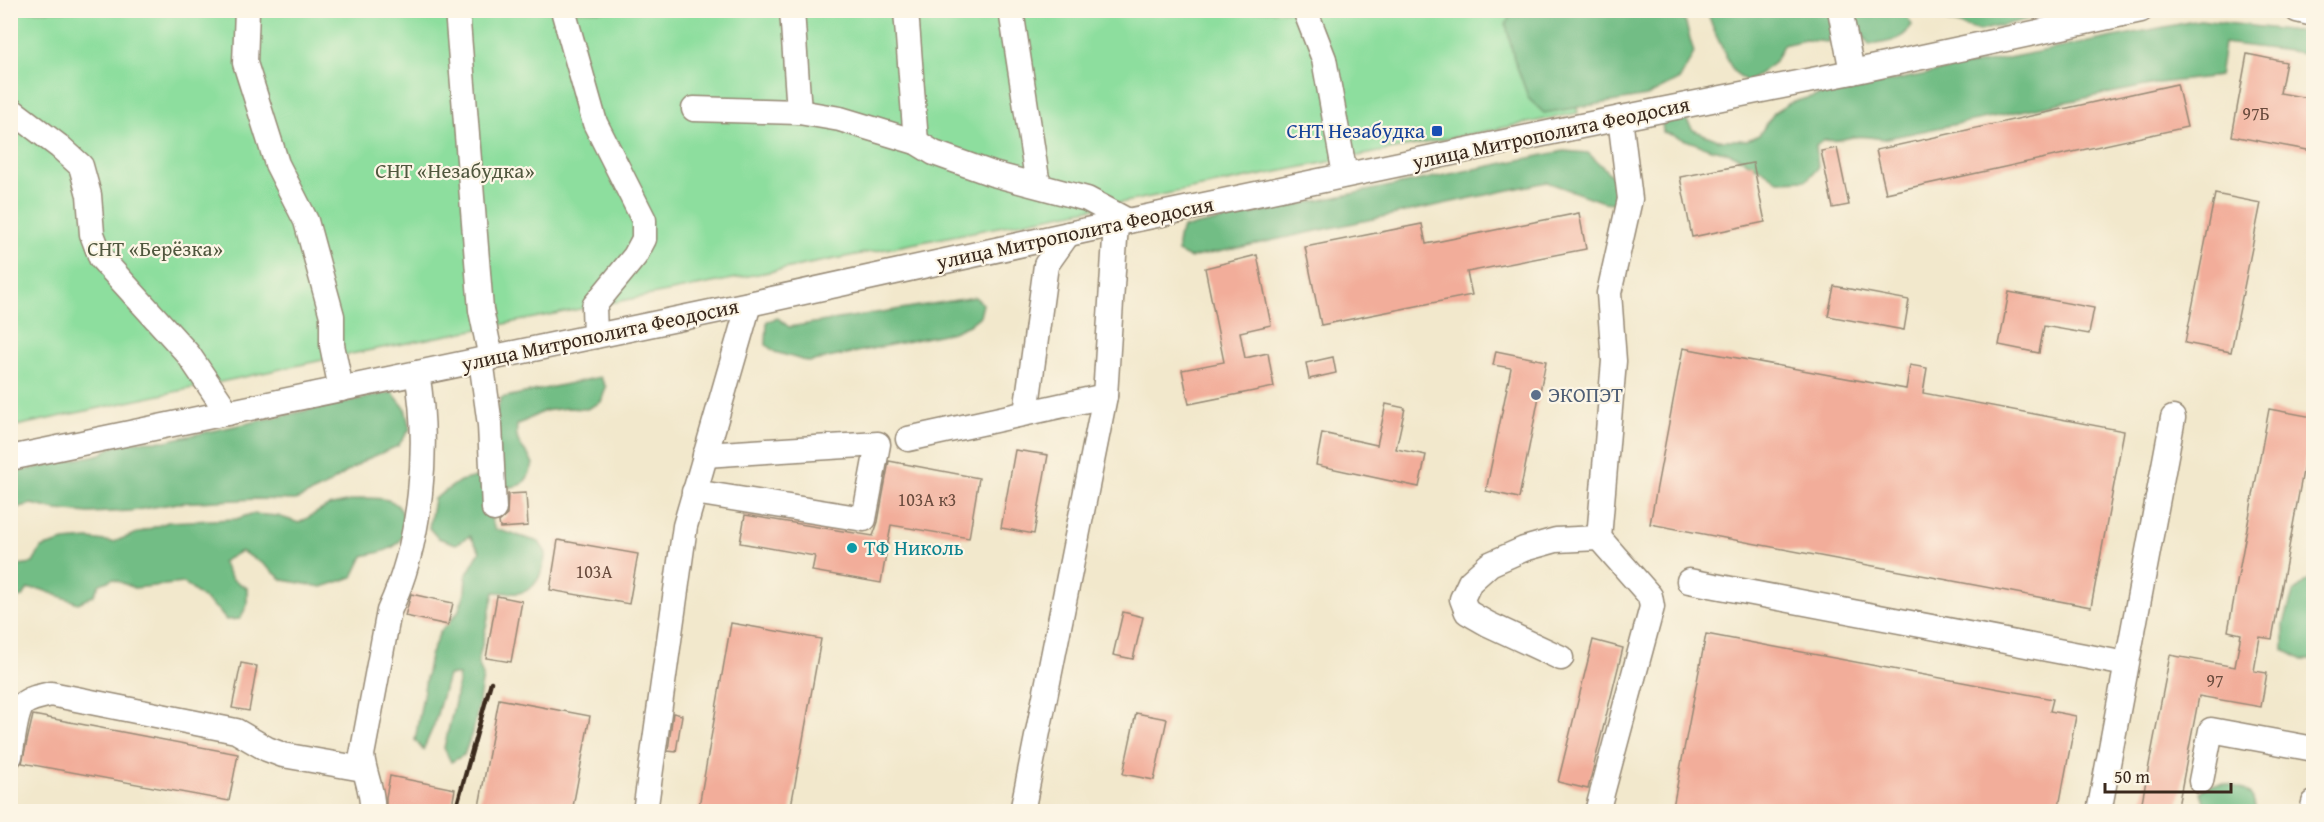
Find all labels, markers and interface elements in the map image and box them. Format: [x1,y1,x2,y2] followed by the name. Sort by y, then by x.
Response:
[1408,88,1693,177] street label: улица Митрополита Феодосия
[2242,100,2270,127] house number: 97Б
[1286,115,1425,146] place label: СНТ Незабудка
[1430,124,1444,138] marker: СНТ Незабудка
[375,155,535,186] park label: СНТ «Незабудка»
[932,188,1217,277] street label: улица Митрополита Феодосия
[87,233,223,264] park label: СНТ «Берёзка»
[457,290,742,379] street label: улица Митрополита Феодосия
[1548,379,1623,410] place label: ЭКОПЭТ
[1529,388,1543,402] marker: ЭКОПЭТ
[898,486,956,513] house number: 103А к3
[864,532,964,563] place label: ТФ Николь
[845,541,859,555] marker: ТФ Николь
[576,558,613,585] house number: 103А
[2206,667,2224,694] house number: 97
[2105,756,2231,794] scale bar
[2114,763,2150,790] text: 50 m

